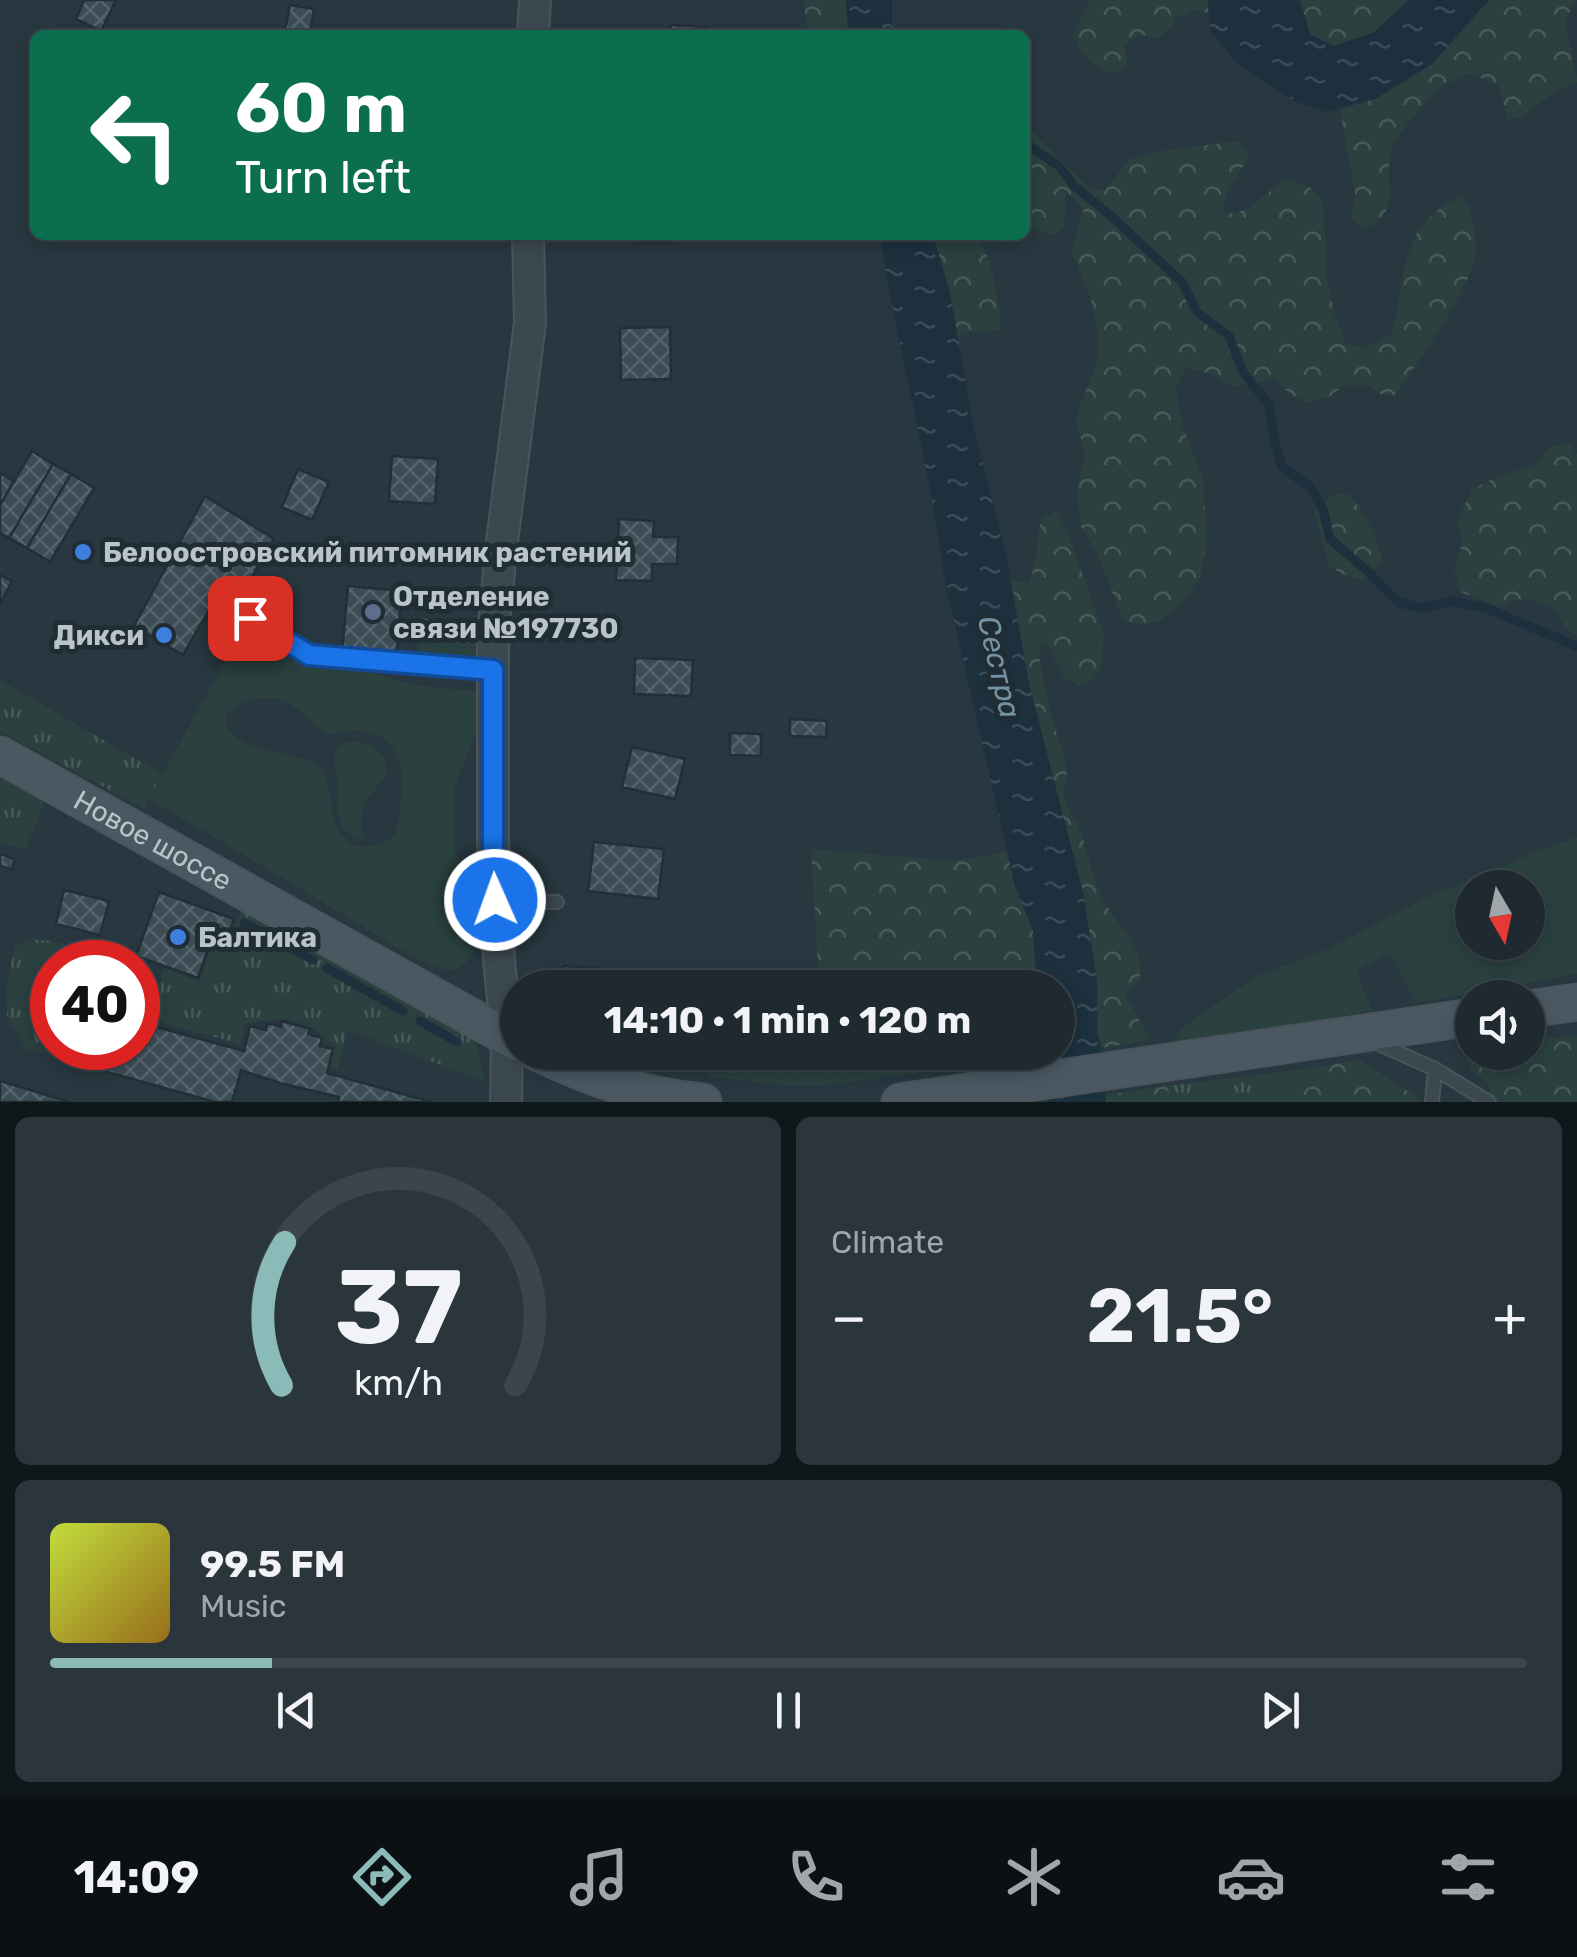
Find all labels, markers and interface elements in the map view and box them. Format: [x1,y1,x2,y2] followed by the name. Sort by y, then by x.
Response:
[235,67,407,150] text: 60 m
[70,70,200,200] icon: left
[235,151,411,204] text: Turn left
[103,536,632,569] place label: Белоостровский питомник растений
[72,541,94,563] marker: Белоостровский питомник растений
[208,576,293,661] pin
[393,580,619,645] place label: Отделение связи №197730
[223,591,278,646] icon: arrive
[362,601,384,623] marker: Отделение связи №197730
[970,612,1028,722] water label: Сестра
[54,619,144,652] place label: Дикси
[153,624,175,646] marker: Дикси
[68,783,237,897] street label: Новое шоссе
[443,848,547,952] position arrow
[1455,870,1545,960] north arrow
[1455,870,1545,1070] map controls
[198,921,317,954] place label: Балтика
[167,926,189,948] marker: Балтика
[30,940,160,1070] speed limit sign: 40
[1455,980,1545,1070] button: sound
[604,997,971,1043] text: 14:10 · 1 min · 120 m
[831,1223,944,1261] text: Climate
[334,1246,462,1369] text: 37
[1086,1272,1273,1361] text: 21.5°
[831,1285,867,1350] text: −
[1493,1285,1527,1350] text: +
[353,1362,443,1404] text: km/h
[200,1541,345,1587] text: 99.5 FM
[200,1587,286,1625] text: Music
[269,1683,324,1738] icon: previous
[761,1683,816,1738] icon: pause
[1253,1683,1308,1738] icon: next
[347,1842,417,1912] icon: directions
[564,1842,634,1912] icon: music
[781,1842,851,1912] icon: phone
[999,1842,1069,1912] icon: climate
[1216,1842,1286,1912] icon: car
[1433,1842,1503,1912] icon: filters
[74,1851,199,1904] text: 14:09

